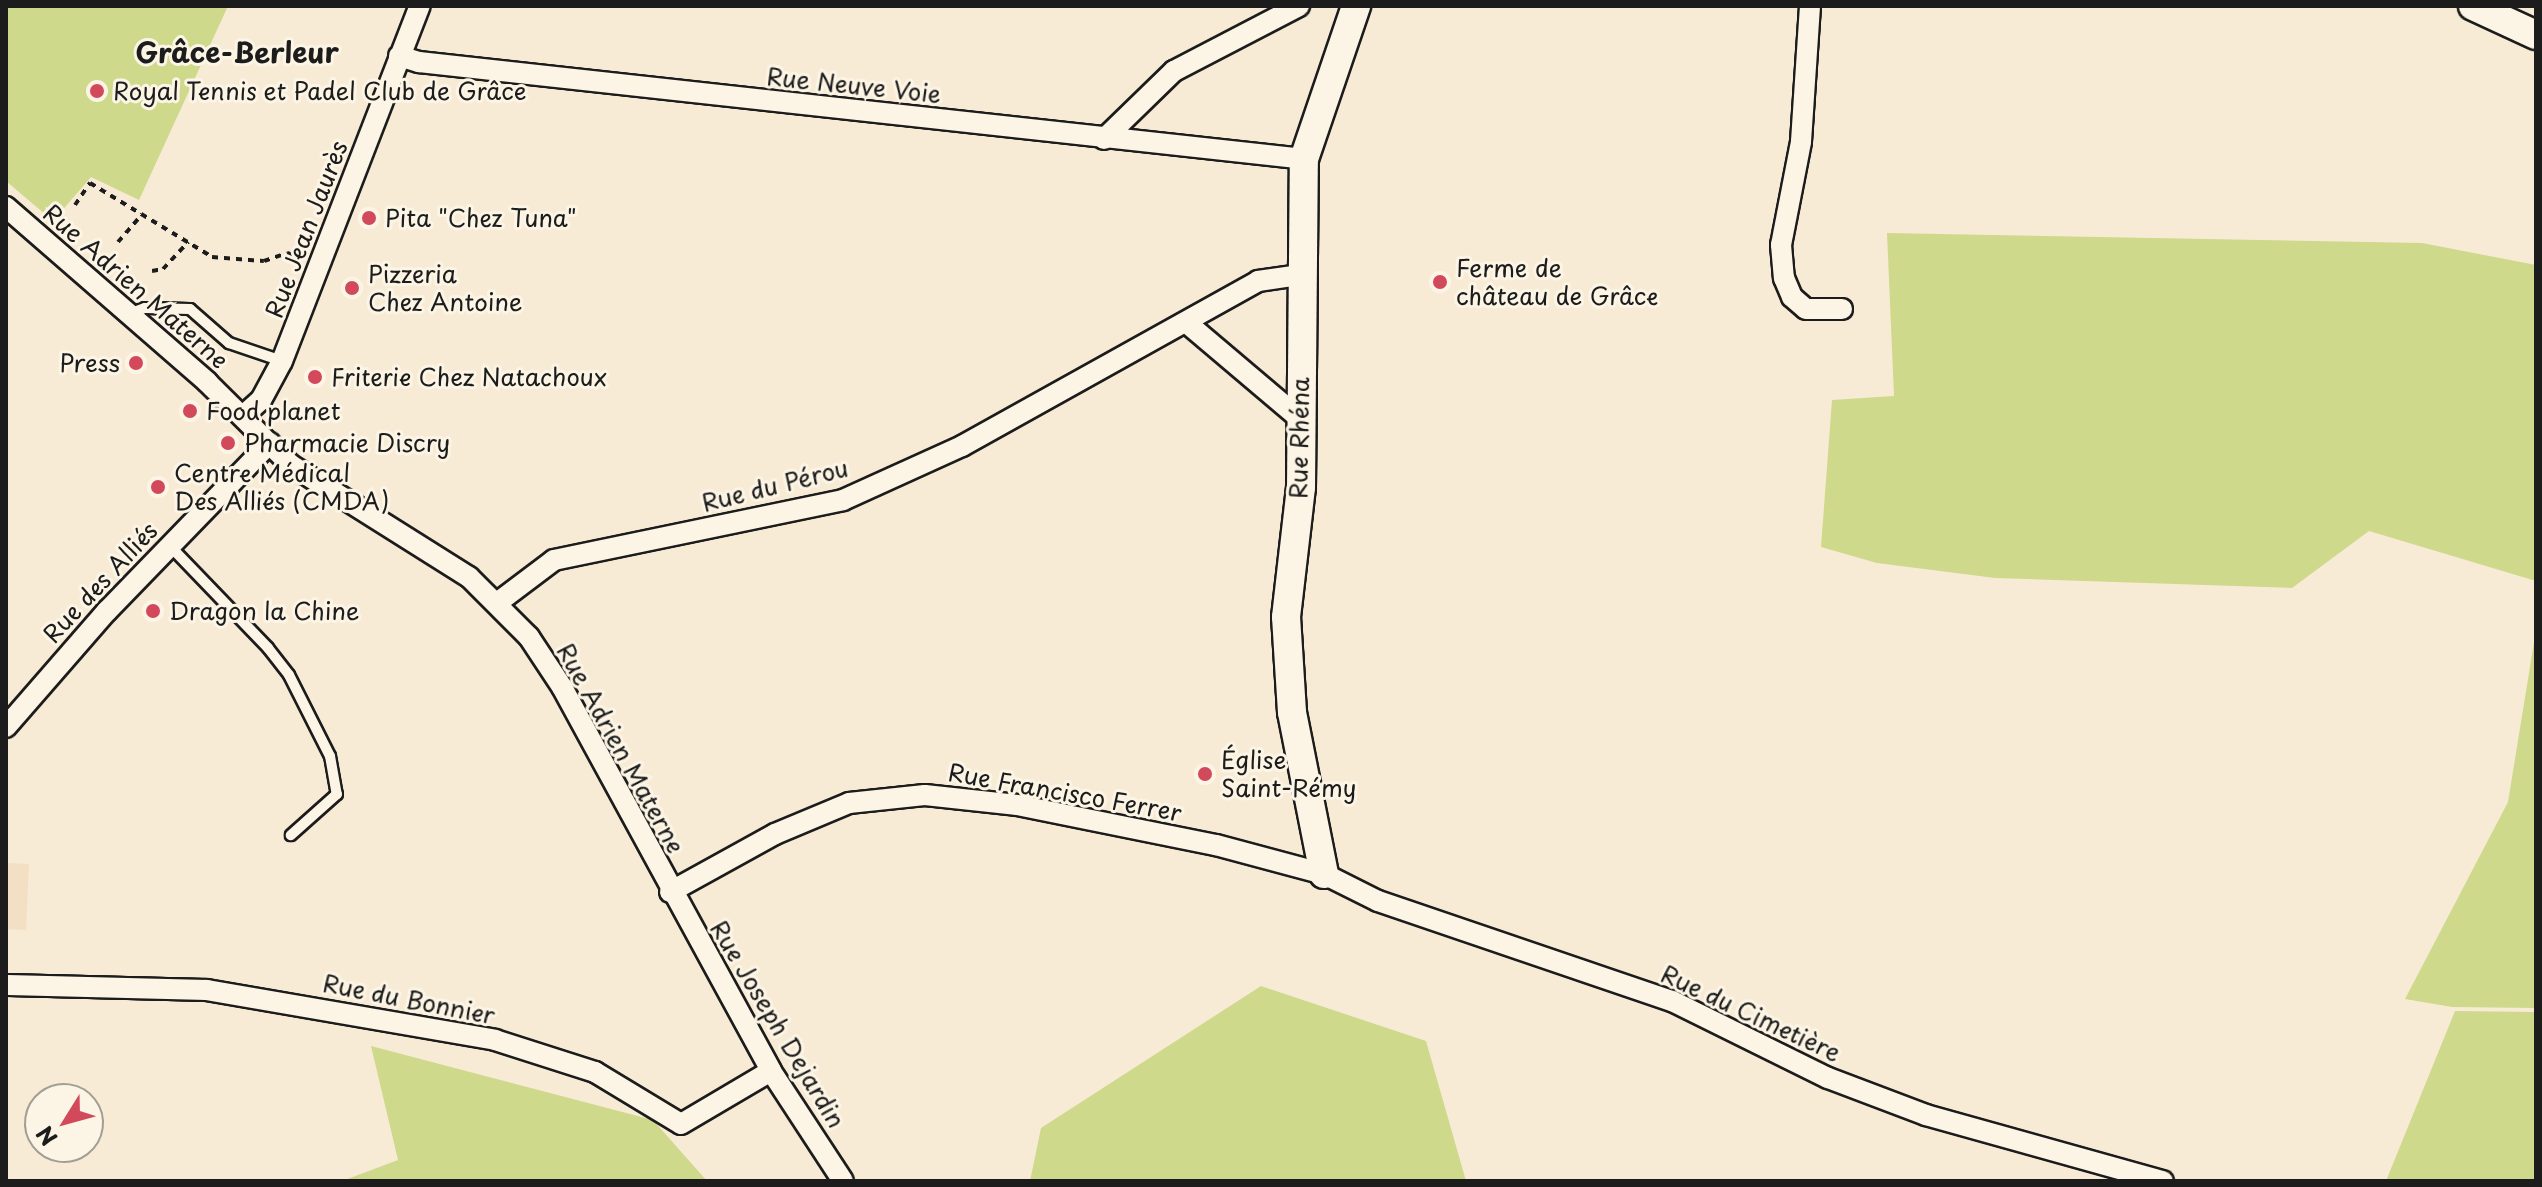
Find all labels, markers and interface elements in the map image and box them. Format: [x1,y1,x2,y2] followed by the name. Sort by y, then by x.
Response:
[135,35,339,69] district label: Grâce-Berleur
[765,61,943,109] street label: Rue Neuve Voie
[113,77,527,105] place label: Royal Tennis et Padel Club de Grâce
[88,82,106,100] marker: Royal Tennis et Padel Club de Grâce
[258,135,354,323] street label: Rue Jean Jaurès
[37,197,235,375] street label: Rue Adrien Materne
[385,204,579,232] place label: Pita "Chez Tuna"
[360,209,378,227] marker: Pita "Chez Tuna"
[1456,254,1660,310] place label: Ferme de château de Grâce
[368,260,524,316] place label: Pizzeria Chez Antoine
[1431,273,1449,291] marker: Ferme de château de Grâce
[343,279,361,297] marker: Pizzeria Chez Antoine
[59,349,120,377] place label: Press
[127,354,145,372] marker: Press
[331,363,610,391] place label: Friterie Chez Natachoux
[306,368,324,386] marker: Friterie Chez Natachoux
[1284,376,1314,500] street label: Rue Rhéna
[206,397,342,425] place label: Food planet
[181,402,199,420] marker: Food planet
[244,429,452,457] place label: Pharmacie Discry
[219,434,237,452] marker: Pharmacie Discry
[697,453,853,517] street label: Rue du Pérou
[174,459,391,515] place label: Centre Médical Des Alliés (CMDA)
[149,478,167,496] marker: Centre Médical Des Alliés (CMDA)
[35,514,165,650] street label: Rue des Alliés
[169,597,360,625] place label: Dragon la Chine
[144,602,162,620] marker: Dragon la Chine
[551,637,691,859] street label: Rue Adrien Materne
[1221,746,1357,802] place label: Église Saint-Rémy
[944,757,1186,827] street label: Rue Francisco Ferrer
[1196,765,1214,783] marker: Église Saint-Rémy
[704,914,852,1134] street label: Rue Joseph Dejardin
[1655,958,1847,1068] street label: Rue du Cimetière
[319,968,499,1030] street label: Rue du Bonnier
[24,1083,104,1163] north arrow
[28,1120,64,1153] text: N

